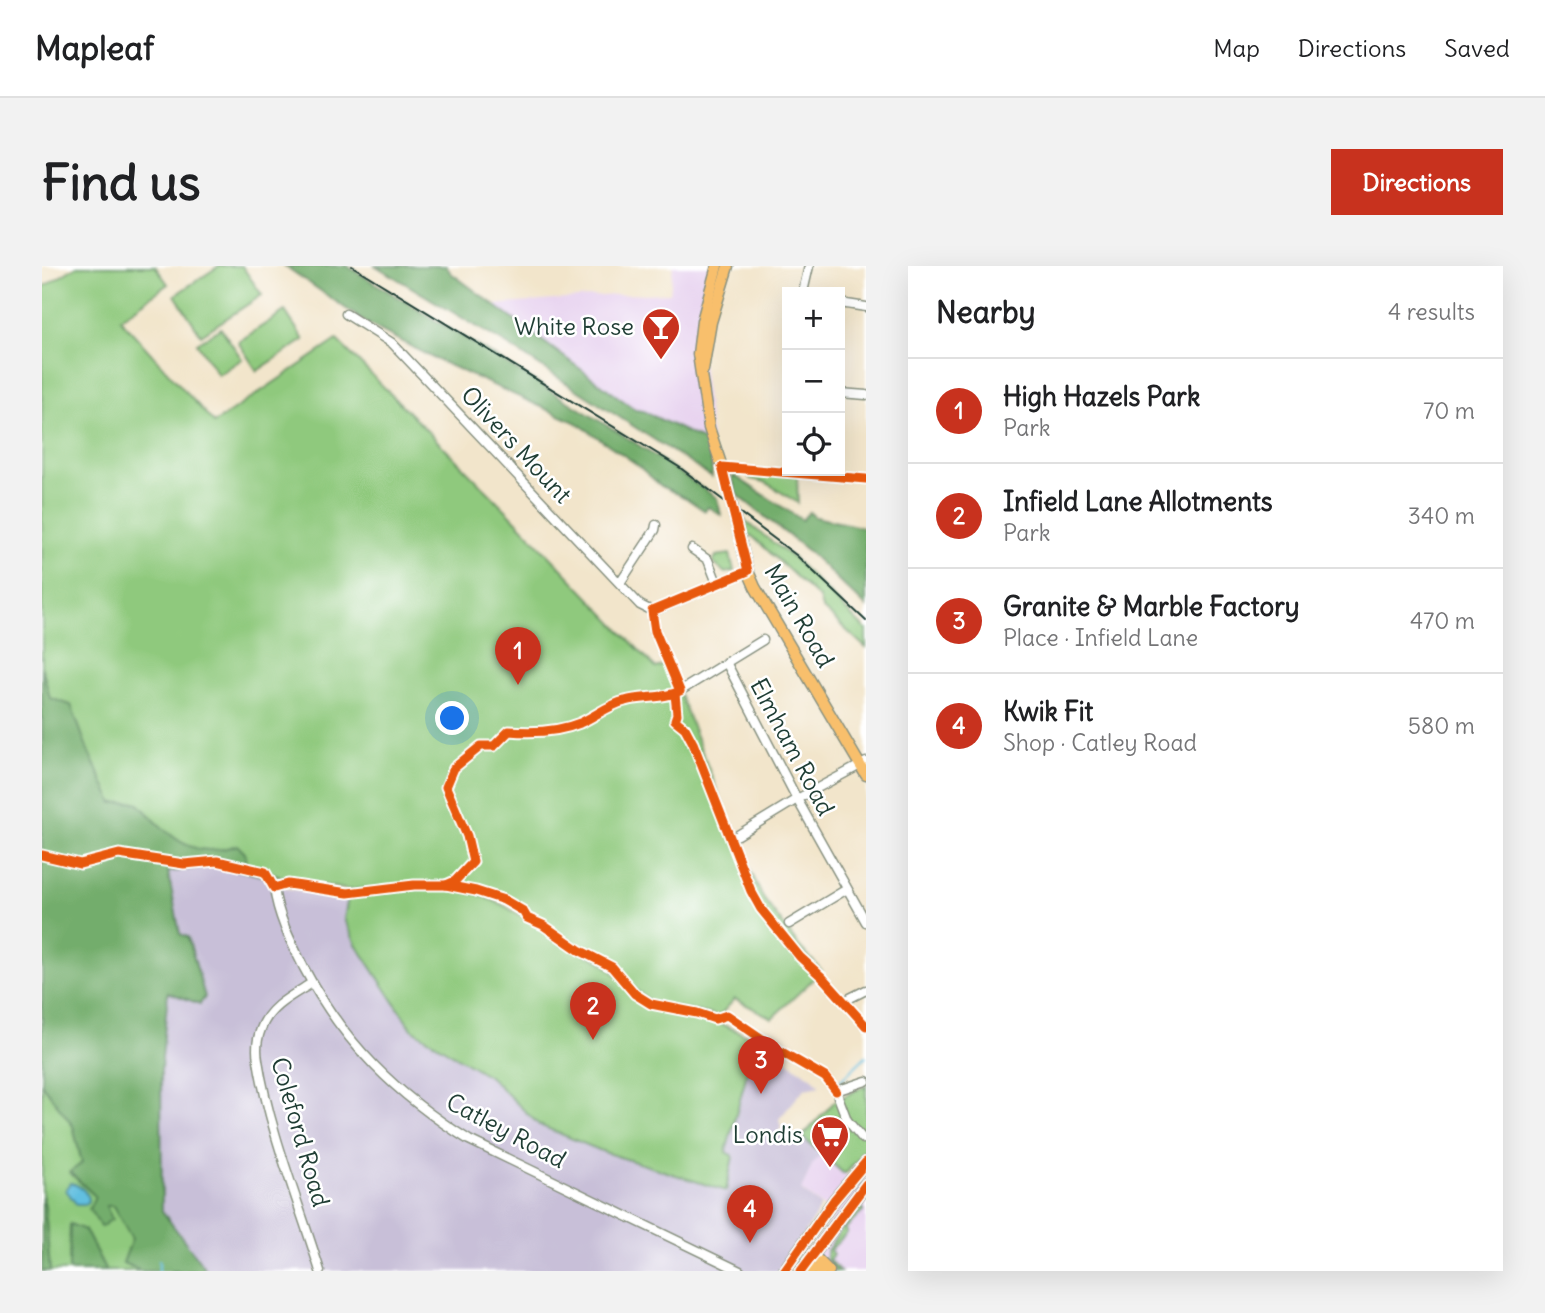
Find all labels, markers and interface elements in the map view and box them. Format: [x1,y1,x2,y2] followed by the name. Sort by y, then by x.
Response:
[35,27,154,69] text: Mapleaf
[1213,33,1260,63] text: Map
[1298,33,1406,63] text: Directions
[1444,33,1510,63] text: Saved
[1331,149,1503,215] button: Directions
[42,152,200,213] text: Find us
[782,287,845,476] map controls
[782,287,845,350] button: +
[936,293,1036,331] text: Nearby
[1388,297,1475,326] text: 4 results
[640,306,682,361] bar icon: White Rose
[514,311,634,341] place label: White Rose
[782,350,845,413] button: −
[455,380,578,509] street label: Olivers Mount
[1003,380,1200,413] text: High Hazels Park
[954,396,964,425] text: 1
[1423,396,1475,425] text: 70 m
[782,413,845,476] button: locate
[1003,413,1051,442] text: Park
[1003,485,1273,518] text: Infield Lane Allotments
[953,501,965,530] text: 2
[1408,501,1475,530] text: 340 m
[1003,518,1051,547] text: Park
[758,559,841,672] street label: Main Road
[1003,590,1300,623] text: Granite & Marble Factory
[952,606,966,635] text: 3
[1410,606,1475,635] text: 470 m
[1003,623,1198,652] text: Place · Infield Lane
[495,627,541,685] pin: 1
[744,673,842,820] street label: Elmham Road
[1003,695,1093,728] text: Kwik Fit
[435,701,469,735] your location
[952,711,966,740] text: 4
[1408,711,1475,740] text: 580 m
[1003,728,1197,757] text: Shop · Catley Road
[570,982,616,1040] pin: 2
[738,1036,784,1094] pin: 3
[265,1054,337,1210] street label: Coleford Road
[441,1086,571,1174] street label: Catley Road
[809,1114,851,1169] supermarket icon: Londis
[732,1119,803,1149] place label: Londis
[727,1185,773,1243] pin: 4

